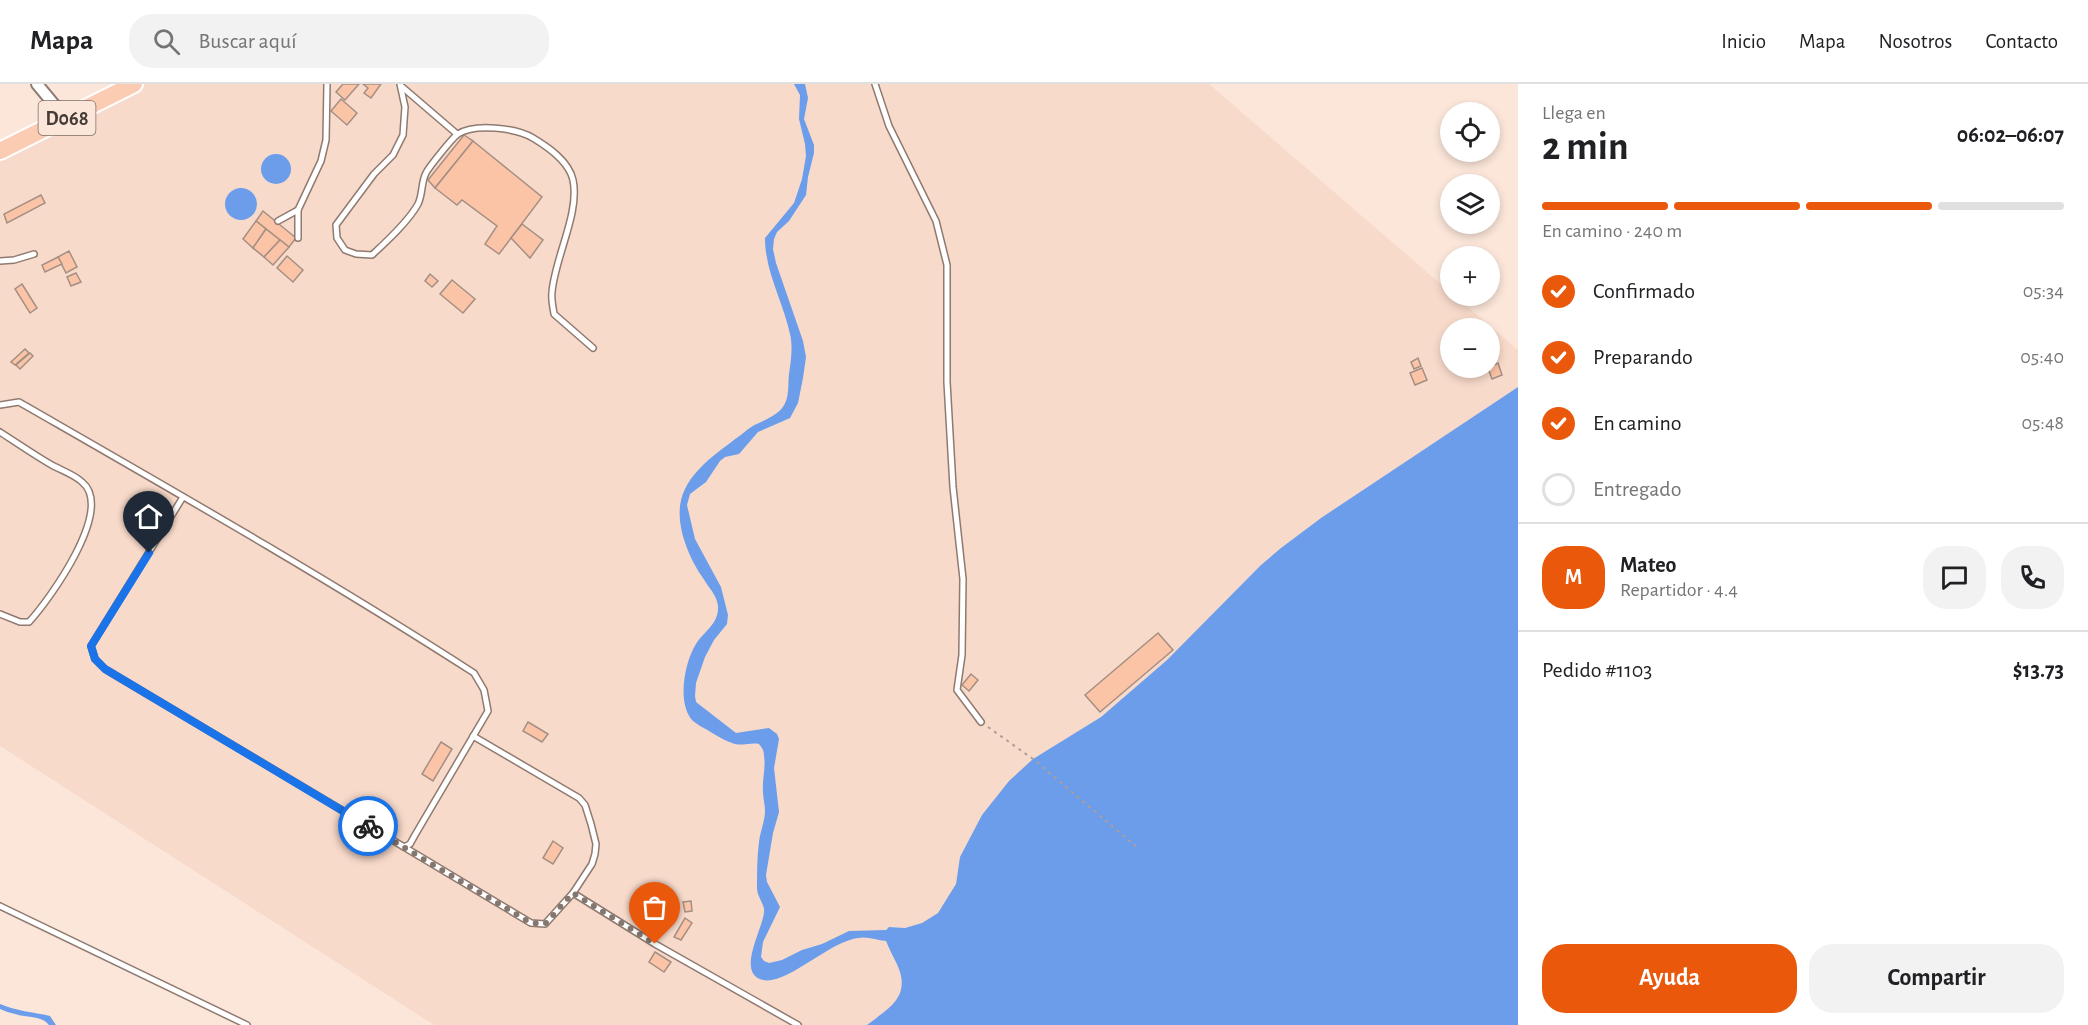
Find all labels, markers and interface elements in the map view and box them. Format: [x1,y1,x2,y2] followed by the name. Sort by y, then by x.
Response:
[129,14,549,68] search box
[150,25,183,58] icon: search
[30,27,93,55] text: Mapa
[198,30,297,52] text: Buscar aquí
[1721,31,1766,52] text: Inicio
[1799,31,1846,52] text: Mapa
[1879,31,1952,52] text: Nosotros
[1985,31,2058,52] text: Contacto
[38,101,96,135] road number: D068
[1440,102,1500,378] map controls
[1440,102,1500,162] button: locate
[1542,103,1606,123] text: Llega en
[1957,124,2064,146] text: 06:02–06:07
[1542,128,1629,167] text: 2 min
[1440,174,1500,234] button: layers
[1542,221,1682,241] text: En camino · 240 m
[1440,246,1500,306] button: +
[1542,275,1575,308] icon: check
[1593,280,1695,302] text: Confirmado
[2023,281,2064,301] text: 05:34
[1440,318,1500,378] button: −
[1542,341,1575,374] icon: check
[1593,346,1693,368] text: Preparando
[2020,347,2064,367] text: 05:40
[1542,407,1575,440] icon: check
[1593,412,1682,434] text: En camino
[2021,413,2064,433] text: 05:48
[1593,478,1682,500] text: Entregado
[123,491,174,553] pin
[132,500,165,533] icon: home
[1923,546,1986,609] button: chat
[2001,546,2064,609] button: phone
[1620,554,1676,576] text: Mateo
[1565,566,1582,588] text: M
[1620,580,1738,600] text: Repartidor · 4.4
[1542,659,1652,681] text: Pedido #1103
[2013,659,2064,681] text: $13.73
[338,796,398,856] courier
[352,810,385,843] icon: bike
[629,882,680,944] pin
[638,891,671,924] icon: bag
[1542,944,1797,1013] button: Ayuda
[1809,944,2064,1013] button: Compartir

